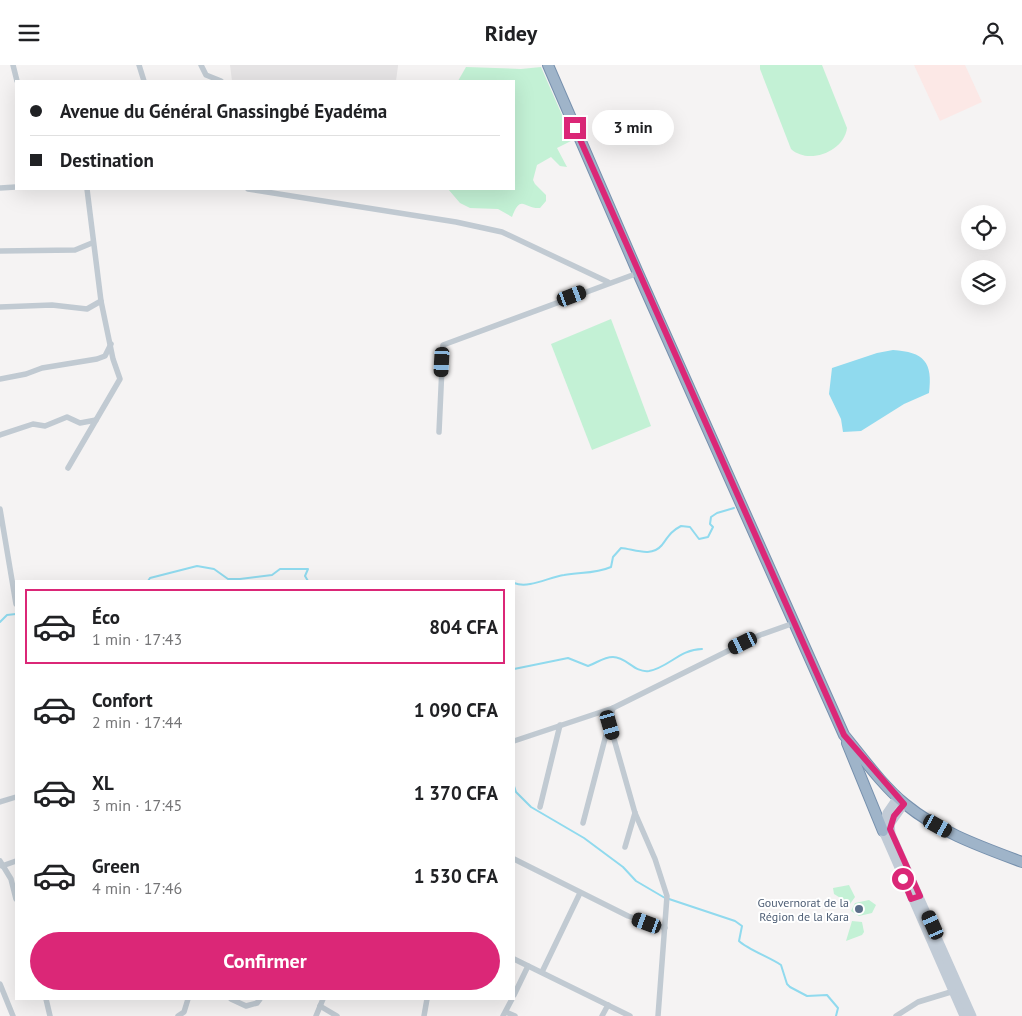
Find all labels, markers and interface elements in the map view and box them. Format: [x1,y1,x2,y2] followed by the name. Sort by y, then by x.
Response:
[15,19,43,47] icon: menu
[485,19,537,47] text: Ridey
[979,19,1007,47] icon: person
[60,99,387,123] text: Avenue du Général Gnassingbé Eyadéma
[592,111,675,145] callout: 3 min
[564,117,586,139] route end
[613,117,653,137] text: 3 min
[60,148,154,172] text: Destination
[961,205,1006,305] map controls
[961,205,1006,250] button: locate
[961,260,1006,305] button: layers
[555,284,588,308] car
[433,347,450,377] car
[32,604,77,649] icon: car
[92,605,120,629] text: Éco
[429,615,498,639] text: 804 CFA
[92,629,182,649] text: 1 min · 17:43
[726,630,759,656] car
[32,687,77,732] icon: car
[92,688,153,712] text: Confort
[414,698,498,722] text: 1 090 CFA
[598,709,621,741] car
[92,712,182,732] text: 2 min · 17:44
[32,770,77,815] icon: car
[92,771,114,795] text: XL
[414,781,498,805] text: 1 370 CFA
[92,795,182,815] text: 3 min · 17:45
[921,812,954,840] car
[32,853,77,898] icon: car
[92,854,140,878] text: Green
[414,864,498,888] text: 1 530 CFA
[892,868,914,890] route start
[92,878,182,898] text: 4 min · 17:46
[757,895,849,924] place label: Gouvernorat de la Région de la Kara
[853,903,865,915] marker: Gouvernorat de la Région de la Kara
[920,908,945,942] car
[630,911,663,935] car
[30,932,500,990] button: Confirmer

